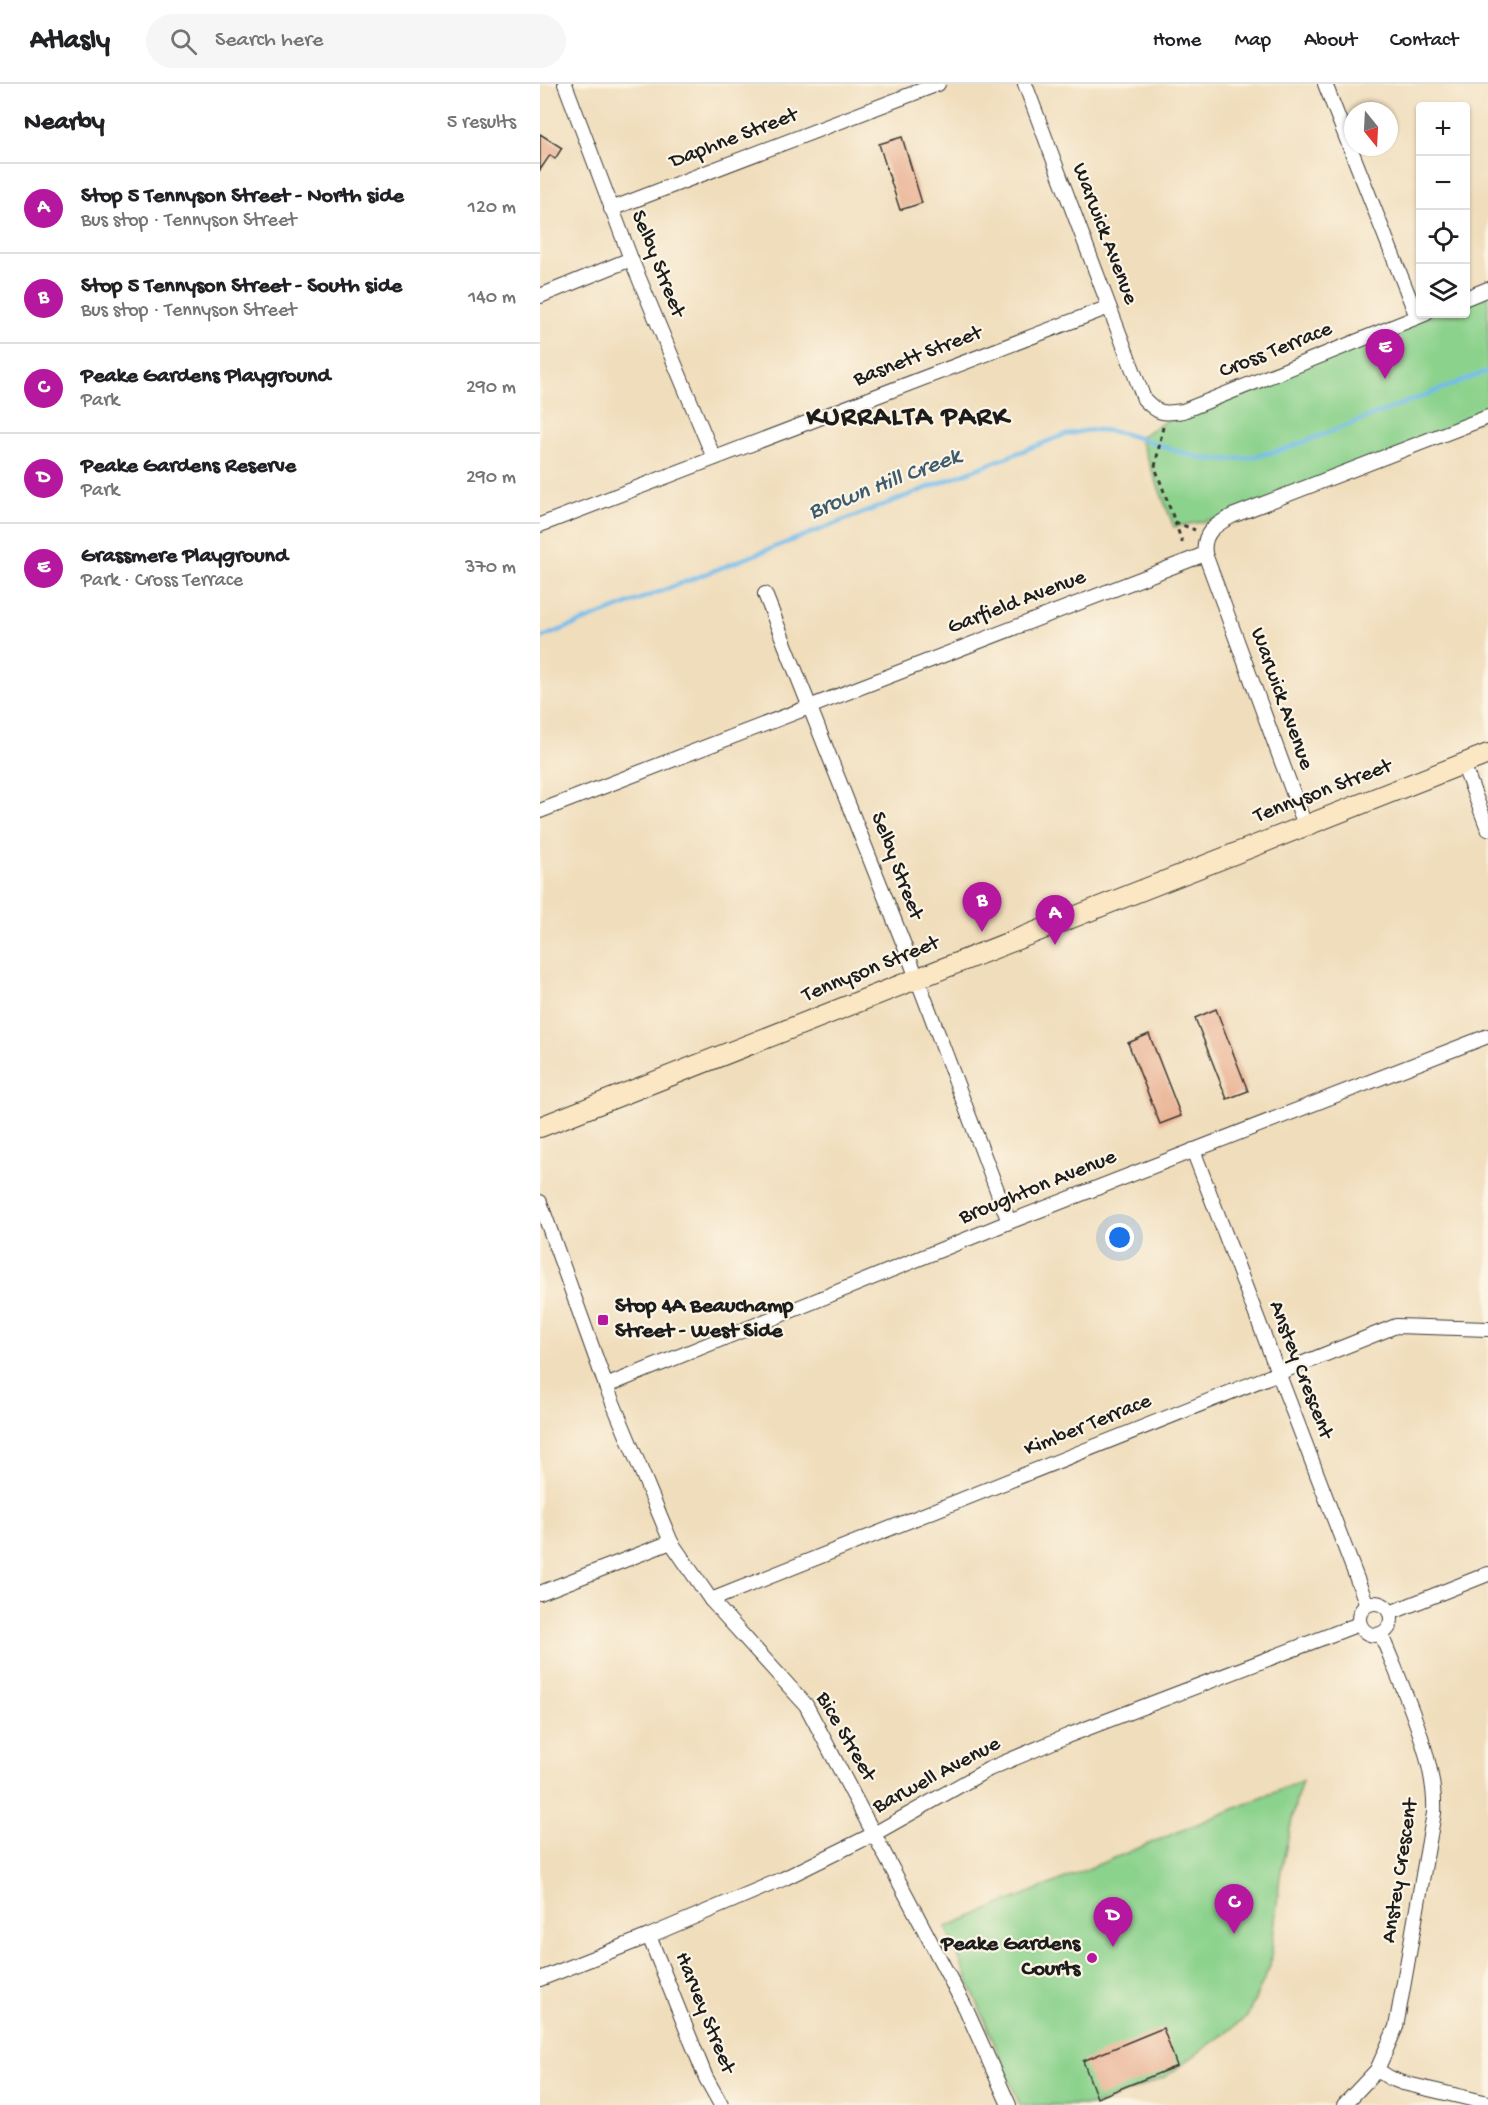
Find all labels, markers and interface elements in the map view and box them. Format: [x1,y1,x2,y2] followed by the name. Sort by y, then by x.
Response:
[146,14,566,68] search box
[30,25,110,58] text: Atlasly
[167,25,200,58] icon: search
[215,28,323,54] text: Search here
[1153,29,1201,54] text: Home
[1234,29,1271,54] text: Map
[1304,29,1357,54] text: About
[1390,29,1458,54] text: Contact
[665,102,803,176] street label: Daphne Street
[1344,102,1398,156] north arrow
[1416,102,1470,318] map controls
[1416,102,1470,156] button: +
[24,108,105,139] text: Nearby
[447,112,516,135] text: 5 results
[1416,156,1470,210] button: −
[1065,160,1143,309] street label: Warwick Avenue
[81,184,404,210] text: Stop 5 Tennyson Street - North side
[38,197,49,220] text: A
[468,197,516,220] text: 120 m
[624,207,691,323] street label: Selby Street
[81,210,296,233] text: Bus stop · Tennyson Street
[1416,210,1470,264] button: locate
[1416,264,1470,318] button: layers
[81,274,402,300] text: Stop 5 Tennyson Street - South side
[38,287,49,310] text: B
[468,287,516,310] text: 140 m
[81,300,296,323] text: Bus stop · Tennyson Street
[1216,316,1337,385] street label: Cross Terrace
[849,320,988,394] street label: Basnett Street
[1366,330,1404,379] pin: E
[81,364,330,390] text: Peake Gardens Playground
[38,377,49,400] text: C
[466,377,516,400] text: 290 m
[81,390,119,413] text: Park
[805,402,1012,435] district label: KURRALTA PARK
[805,442,968,527] water label: Brown Hill Creek
[81,454,296,480] text: Peake Gardens Reserve
[37,467,50,490] text: D
[466,467,516,490] text: 290 m
[81,480,119,503] text: Park
[81,544,288,570] text: Grassmere Playground
[37,557,50,580] text: E
[465,557,516,580] text: 370 m
[944,565,1090,641] street label: Garfield Avenue
[81,570,243,593] text: Park · Cross Terrace
[1243,624,1319,774] street label: Warwick Avenue
[1249,753,1397,831] street label: Tennyson Street
[864,809,929,925] street label: Selby Street
[962,882,1002,932] pin: B
[1036,896,1074,945] pin: A
[797,930,945,1010] street label: Tennyson Street
[955,1144,1121,1232] street label: Broughton Avenue
[1105,1223,1134,1252] your location
[615,1294,794,1345] place label: Stop 4A Beauchamp Street - West Side
[1262,1297,1339,1444] street label: Anstey Crescent
[596,1313,610,1327] marker: Stop 4A Beauchamp Street - West Side
[1021,1388,1156,1463] street label: Kimber Terrace
[809,1687,882,1788] street label: Bice Street
[868,1731,1006,1821] street label: Barwell Avenue
[1377,1795,1426,1945] street label: Anstey Crescent
[1214,1884,1254,1934] pin: C
[1094,1898,1132,1947] pin: D
[940,1932,1082,1983] place label: Peake Gardens Courts
[668,1949,741,2079] street label: Harvey Street
[1085,1951,1099,1965] marker: Peake Gardens Courts

